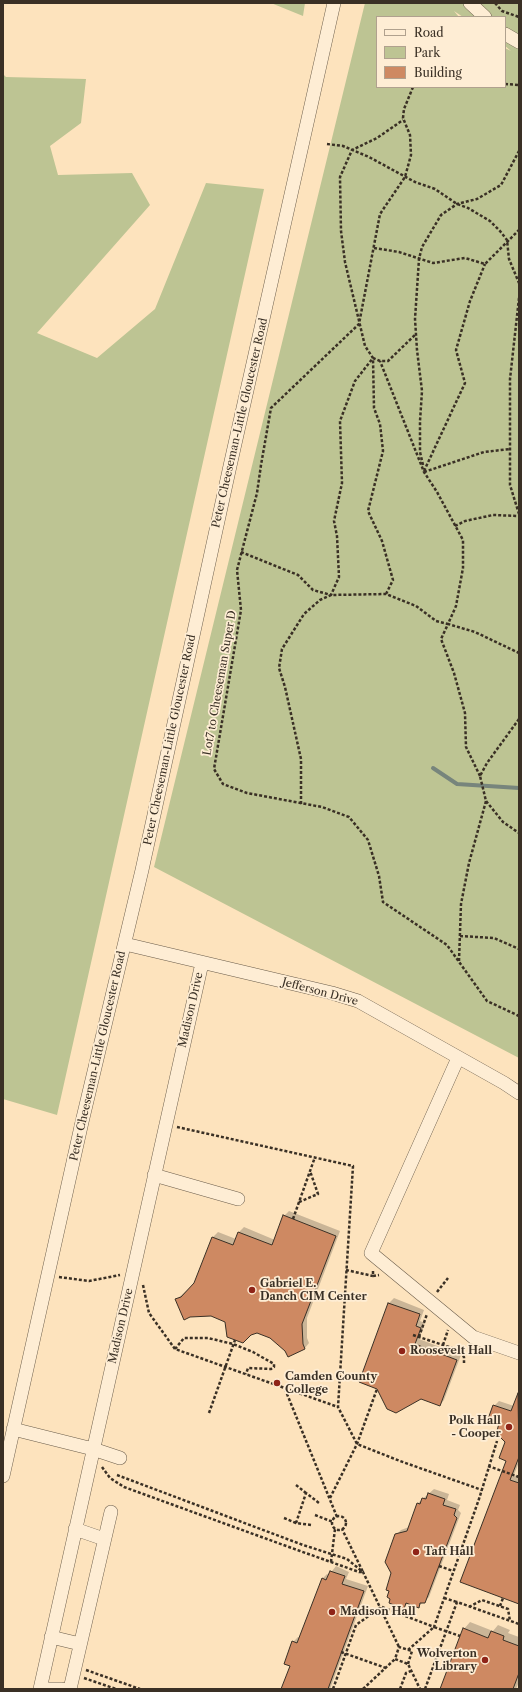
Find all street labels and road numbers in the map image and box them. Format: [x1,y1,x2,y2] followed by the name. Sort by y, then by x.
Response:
[209,317,271,529] street label: Peter Cheeseman-Little Gloucester Road
[201,609,239,757] street label: Lot7 to Cheeseman Super D
[141,633,199,847] street label: Peter Cheeseman-Little Gloucester Road
[67,950,129,1162] street label: Peter Cheeseman-Little Gloucester Road
[176,971,206,1049] street label: Madison Drive
[281,976,359,1008] street label: Jefferson Drive
[106,1287,136,1365] street label: Madison Drive

